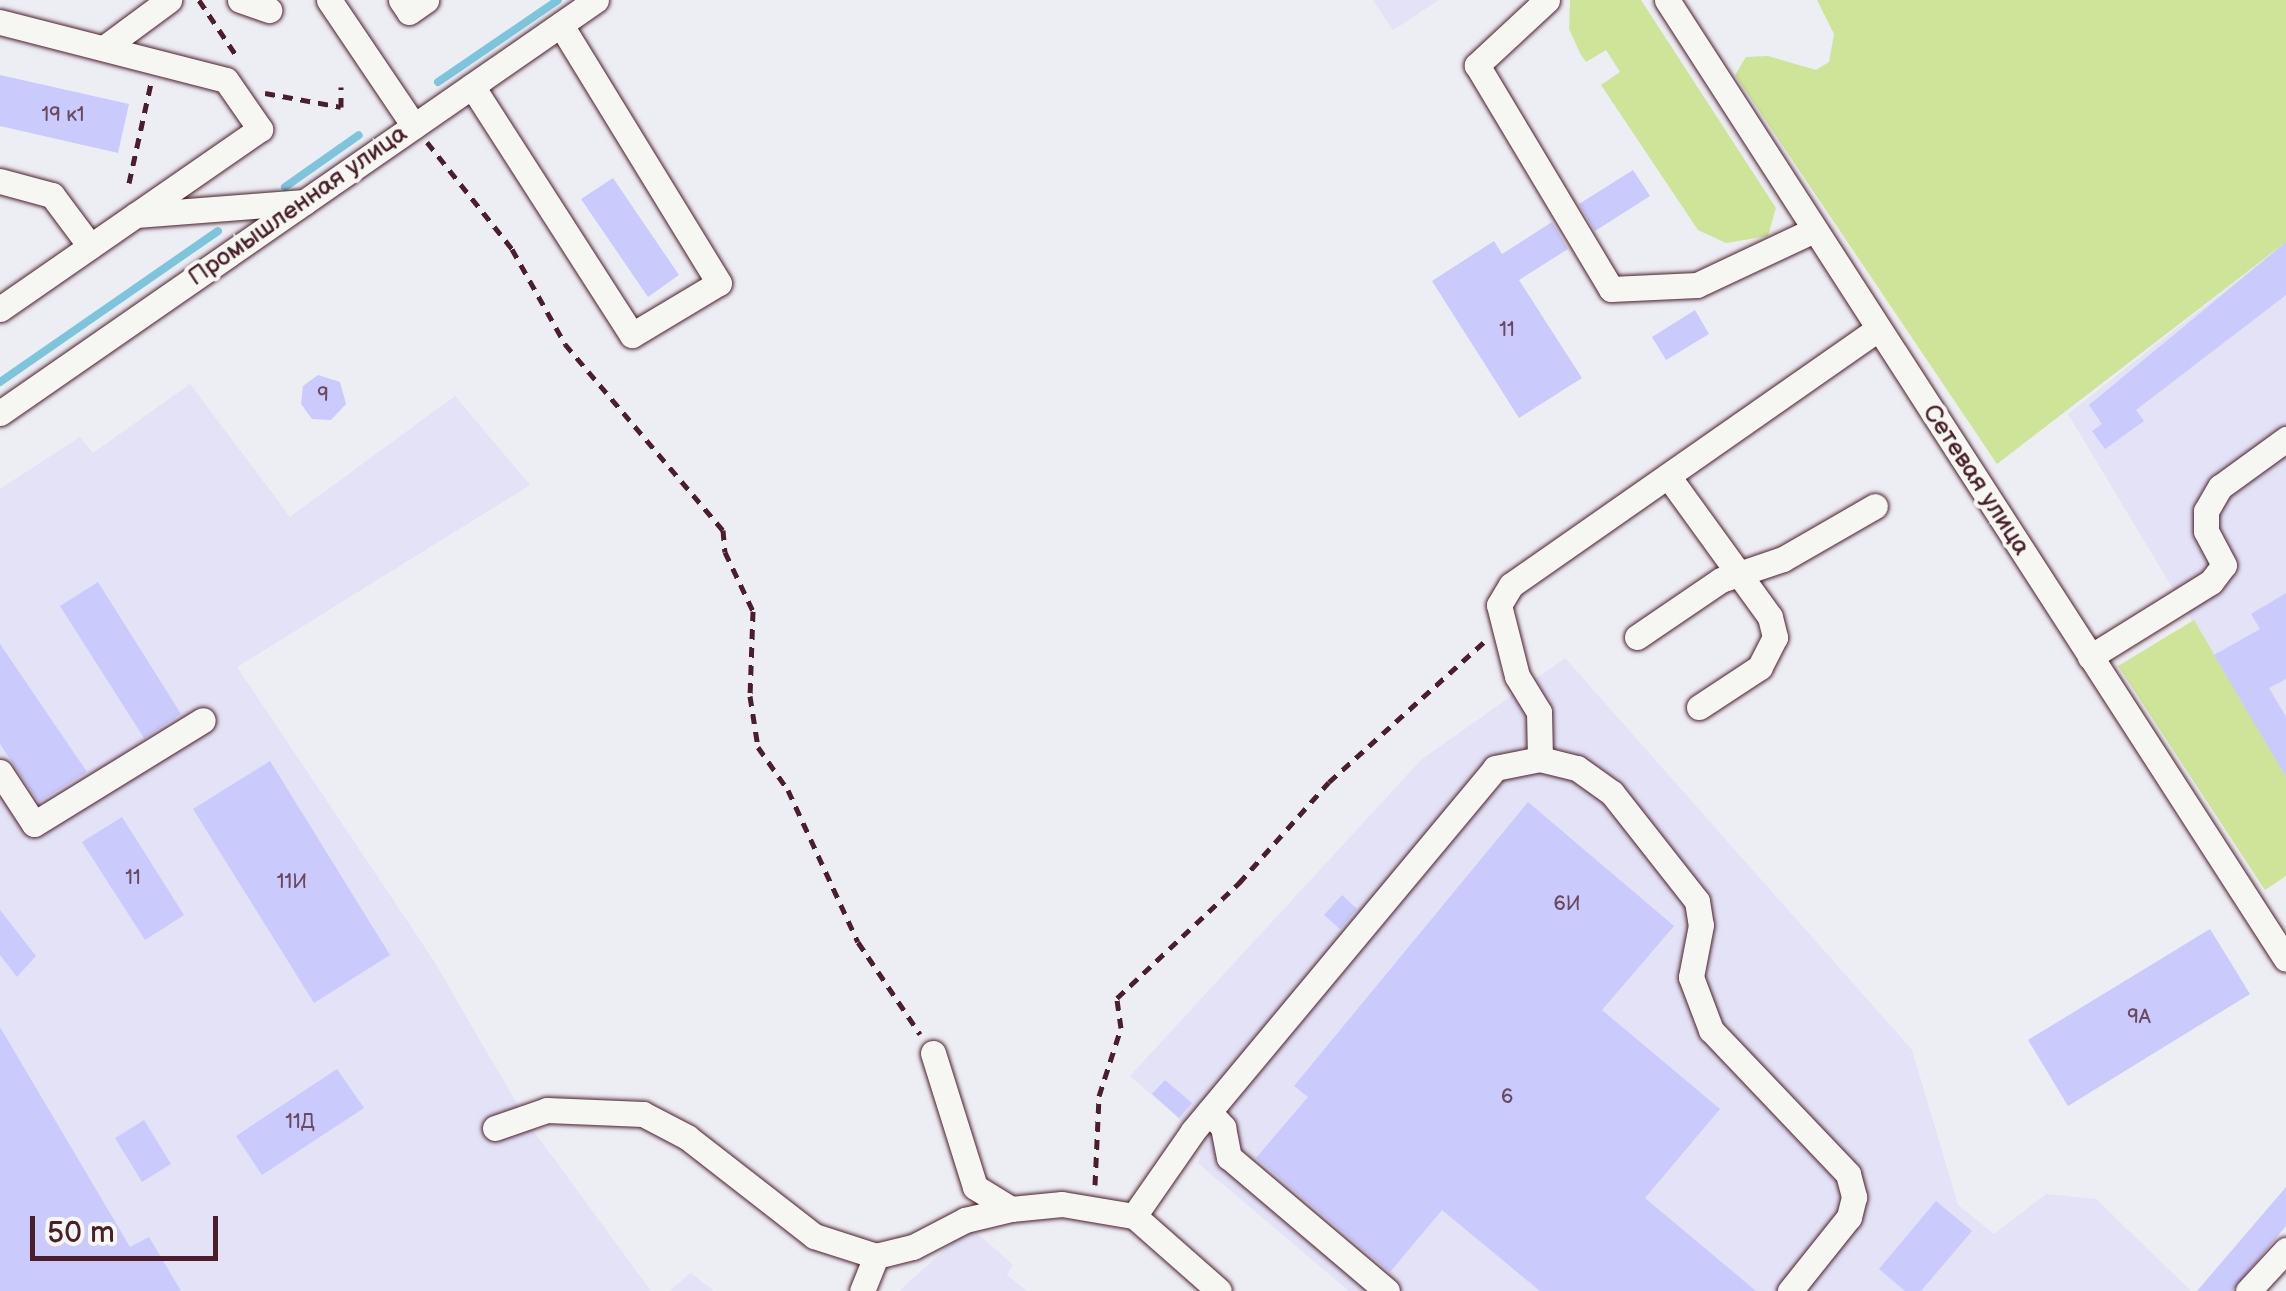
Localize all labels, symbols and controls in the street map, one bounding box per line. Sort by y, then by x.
house number: 19 к1 [41,103,85,127]
street label: Промышленная улица [183,119,413,293]
house number: 11 [1499,318,1515,342]
house number: 9 [317,383,329,407]
street label: Сетевая улица [1916,399,2036,561]
house number: 11 [125,866,141,890]
house number: 11И [277,870,307,894]
house number: 6И [1553,892,1581,916]
house number: 9А [2127,1005,2151,1029]
house number: 6 [1501,1085,1513,1109]
house number: 11Д [285,1110,315,1134]
scale bar [35,1196,222,1258]
text: 50 m [47,1215,115,1251]

